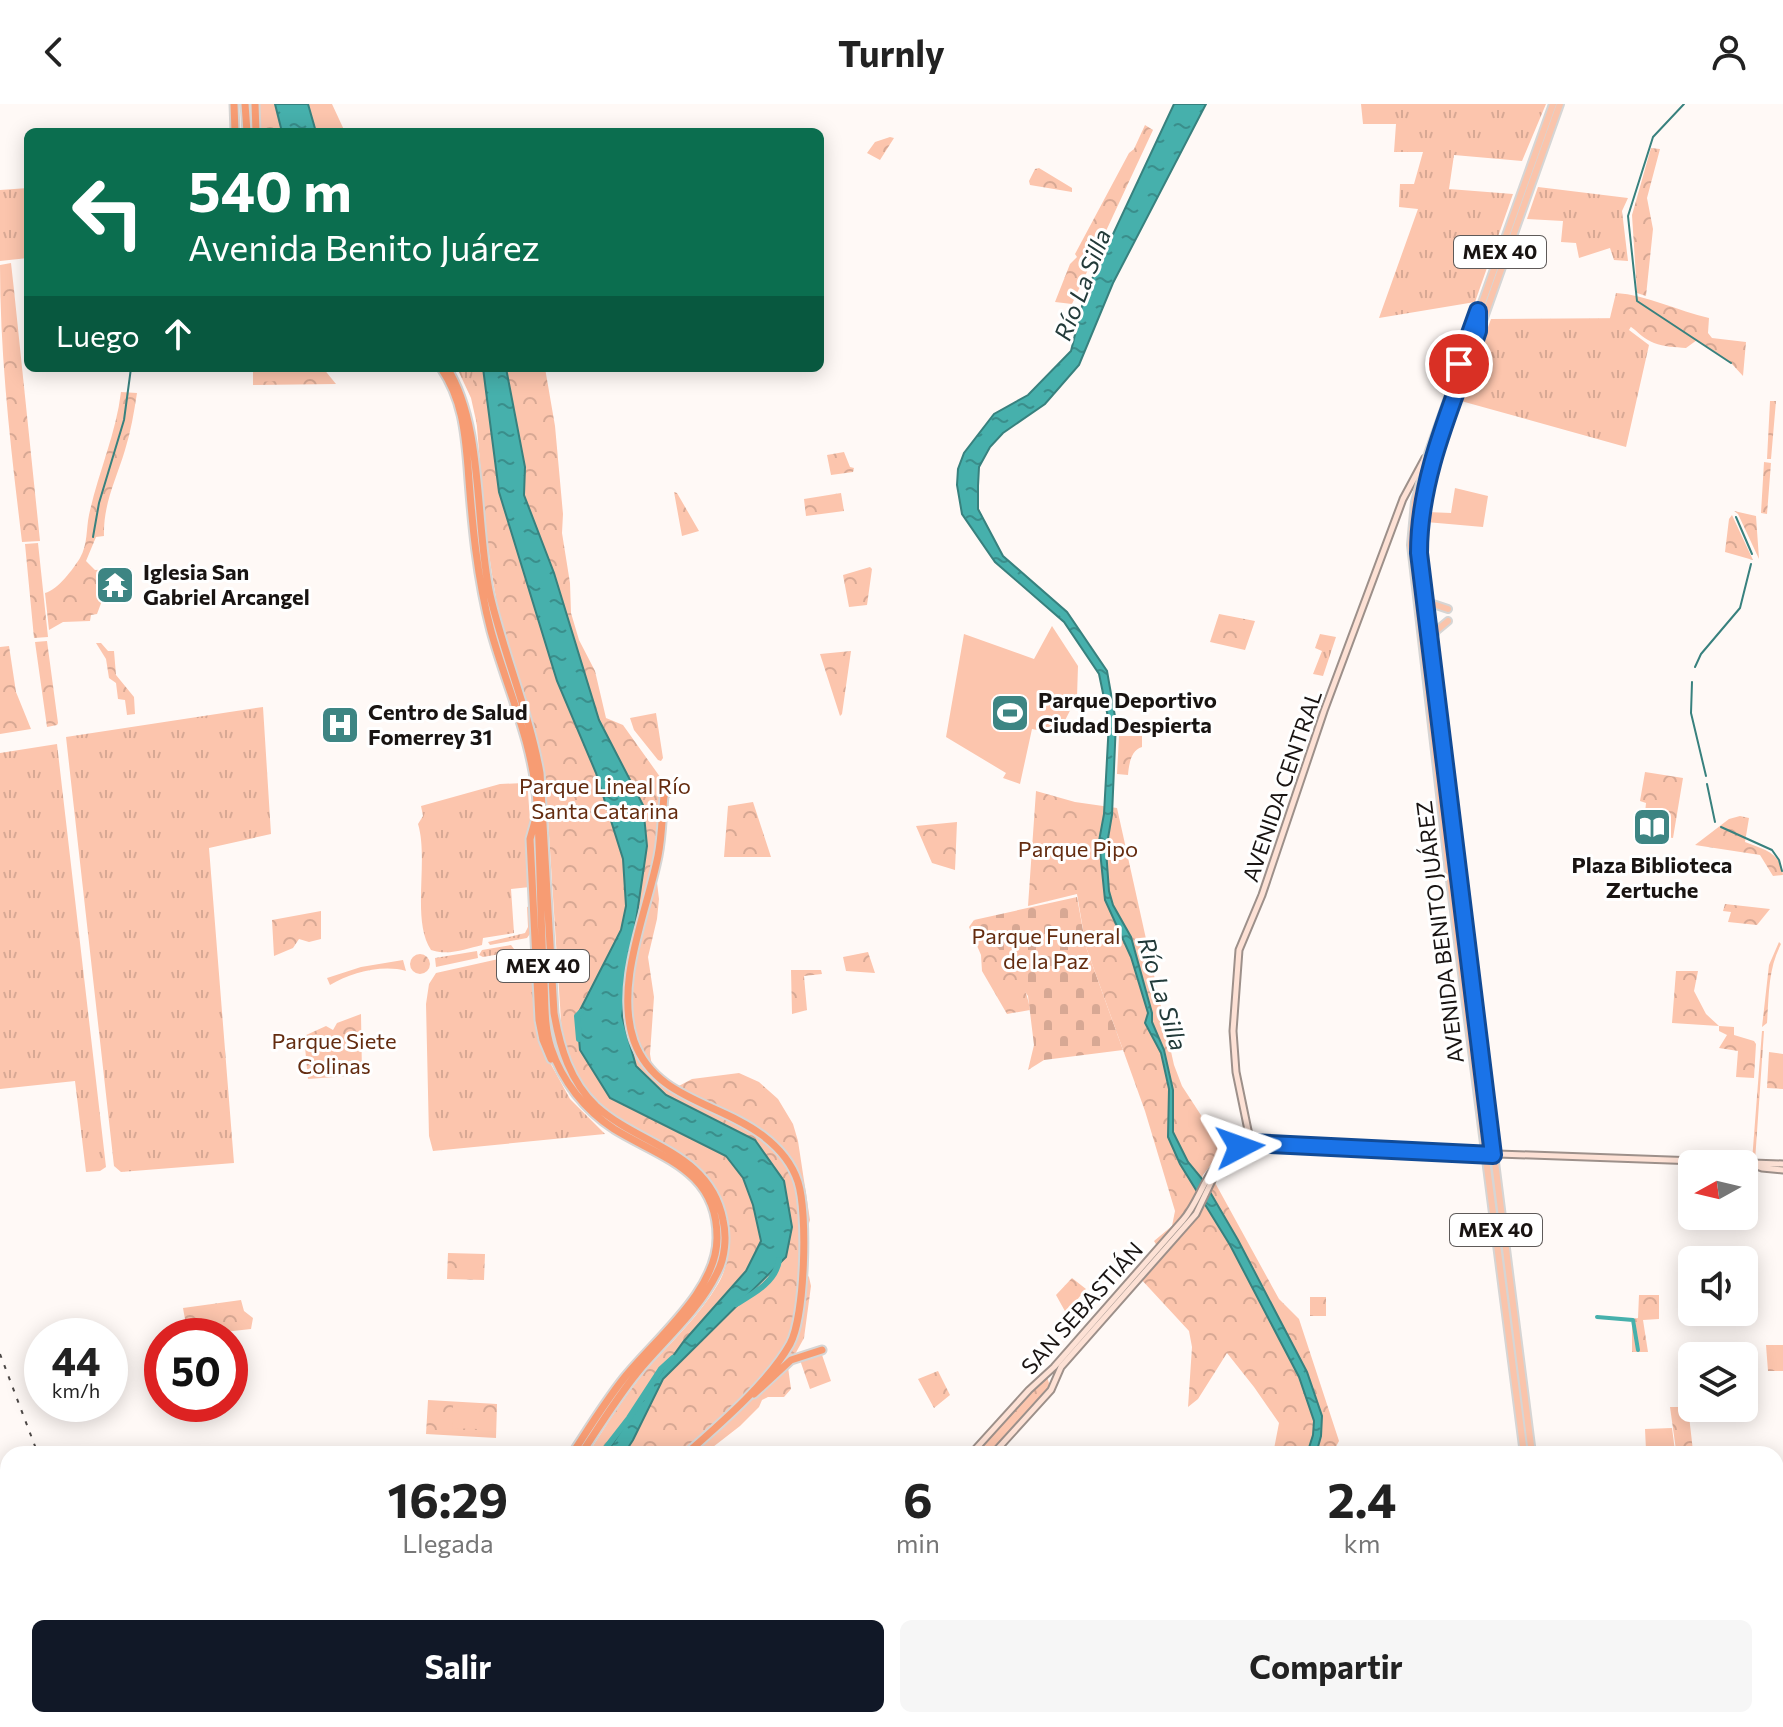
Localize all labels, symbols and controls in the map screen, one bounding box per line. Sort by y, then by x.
icon: back [32,30,76,74]
text: Turnly [838,30,945,74]
icon: person [1707,30,1751,74]
text: 540 m [188,155,352,224]
icon: left [56,160,160,264]
text: Avenida Benito Juárez [188,224,540,268]
water label: Río La Silla [1047,225,1116,344]
road number: MEX 40 [1454,236,1546,268]
icon: ahead [156,312,200,356]
text: Luego [56,316,140,353]
pin [1425,330,1493,398]
icon: arrive [1437,342,1481,386]
place label: Iglesia San Gabriel Arcangel [143,558,310,610]
temple icon: Iglesia San Gabriel Arcangel [94,564,136,606]
place label: Parque Deportivo Ciudad Despierta [1038,686,1217,738]
street label: AVENIDA CENTRAL [1236,687,1327,885]
sports icon: Parque Deportivo Ciudad Despierta [989,692,1031,734]
place label: Centro de Salud Fomerrey 31 [368,698,528,750]
hospital icon: Centro de Salud Fomerrey 31 [319,704,361,746]
park label: Parque Lineal Río Santa Catarina [519,772,691,824]
street label: AVENIDA BENITO JUÁREZ [1410,799,1469,1065]
library icon: Plaza Biblioteca Zertuche [1631,806,1673,848]
park label: Parque Pipo [1018,835,1138,862]
place label: Plaza Biblioteca Zertuche [1572,851,1732,903]
park label: Parque Funeral de la Paz [971,922,1121,974]
water label: Río La Silla [1132,933,1194,1054]
road number: MEX 40 [497,950,589,982]
park label: Parque Siete Colinas [271,1027,397,1079]
position arrow [1198,1105,1282,1189]
north arrow [1678,1150,1758,1230]
map controls [1678,1150,1758,1422]
road number: MEX 40 [1450,1214,1542,1246]
street label: SAN SEBASTIÁN [1015,1236,1148,1379]
button: sound [1678,1246,1758,1326]
speed limit sign: 50 [144,1318,248,1422]
text: 44 [51,1335,101,1384]
button: layers [1678,1342,1758,1422]
text: km/h [52,1378,100,1402]
text: 16:29 [387,1469,508,1528]
text: 6 [903,1469,933,1528]
text: 2.4 [1327,1469,1396,1528]
text: Llegada [402,1527,493,1558]
text: min [896,1527,940,1558]
text: km [1344,1527,1380,1558]
button: Salir [32,1620,884,1712]
button: Compartir [900,1620,1752,1712]

